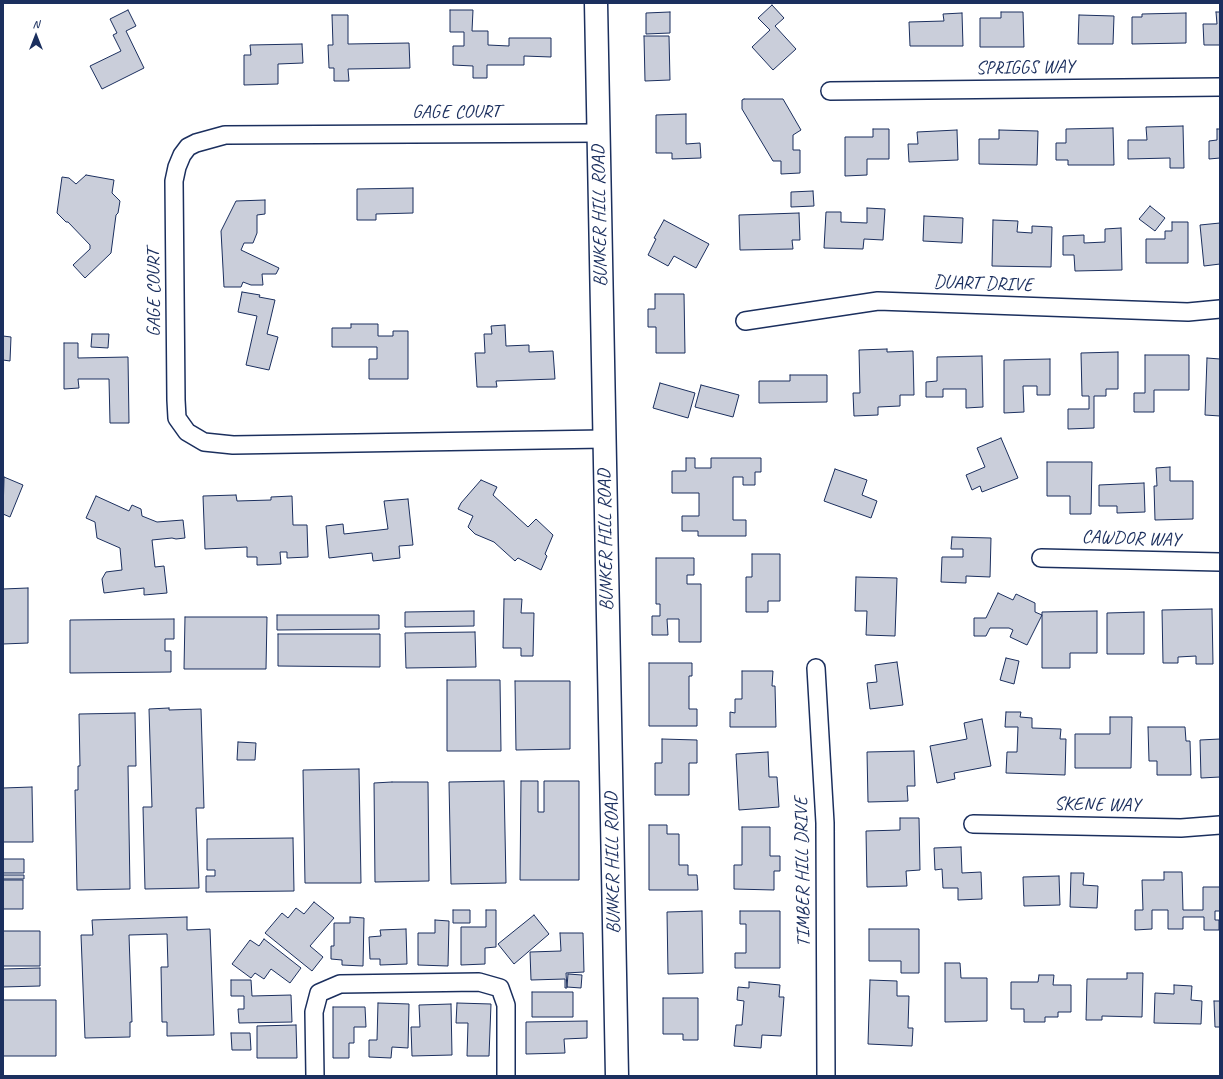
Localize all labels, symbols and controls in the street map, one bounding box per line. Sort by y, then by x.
north arrow [16,16,56,56]
text: N [33,17,39,31]
street label: SPRIGGS WAY [976,56,1074,80]
street label: GAGE COURT [412,101,500,123]
street label: BUNKER HILL ROAD [587,145,613,287]
street label: GAGE COURT [143,249,165,337]
street label: DUART DRIVE [933,271,1033,297]
street label: BUNKER HILL ROAD [593,469,619,611]
street label: CAWDOR WAY [1081,526,1181,552]
street label: BUNKER HILL ROAD [600,792,626,934]
street label: SKENE WAY [1054,793,1140,817]
street label: TIMBER HILL DRIVE [790,797,816,947]

